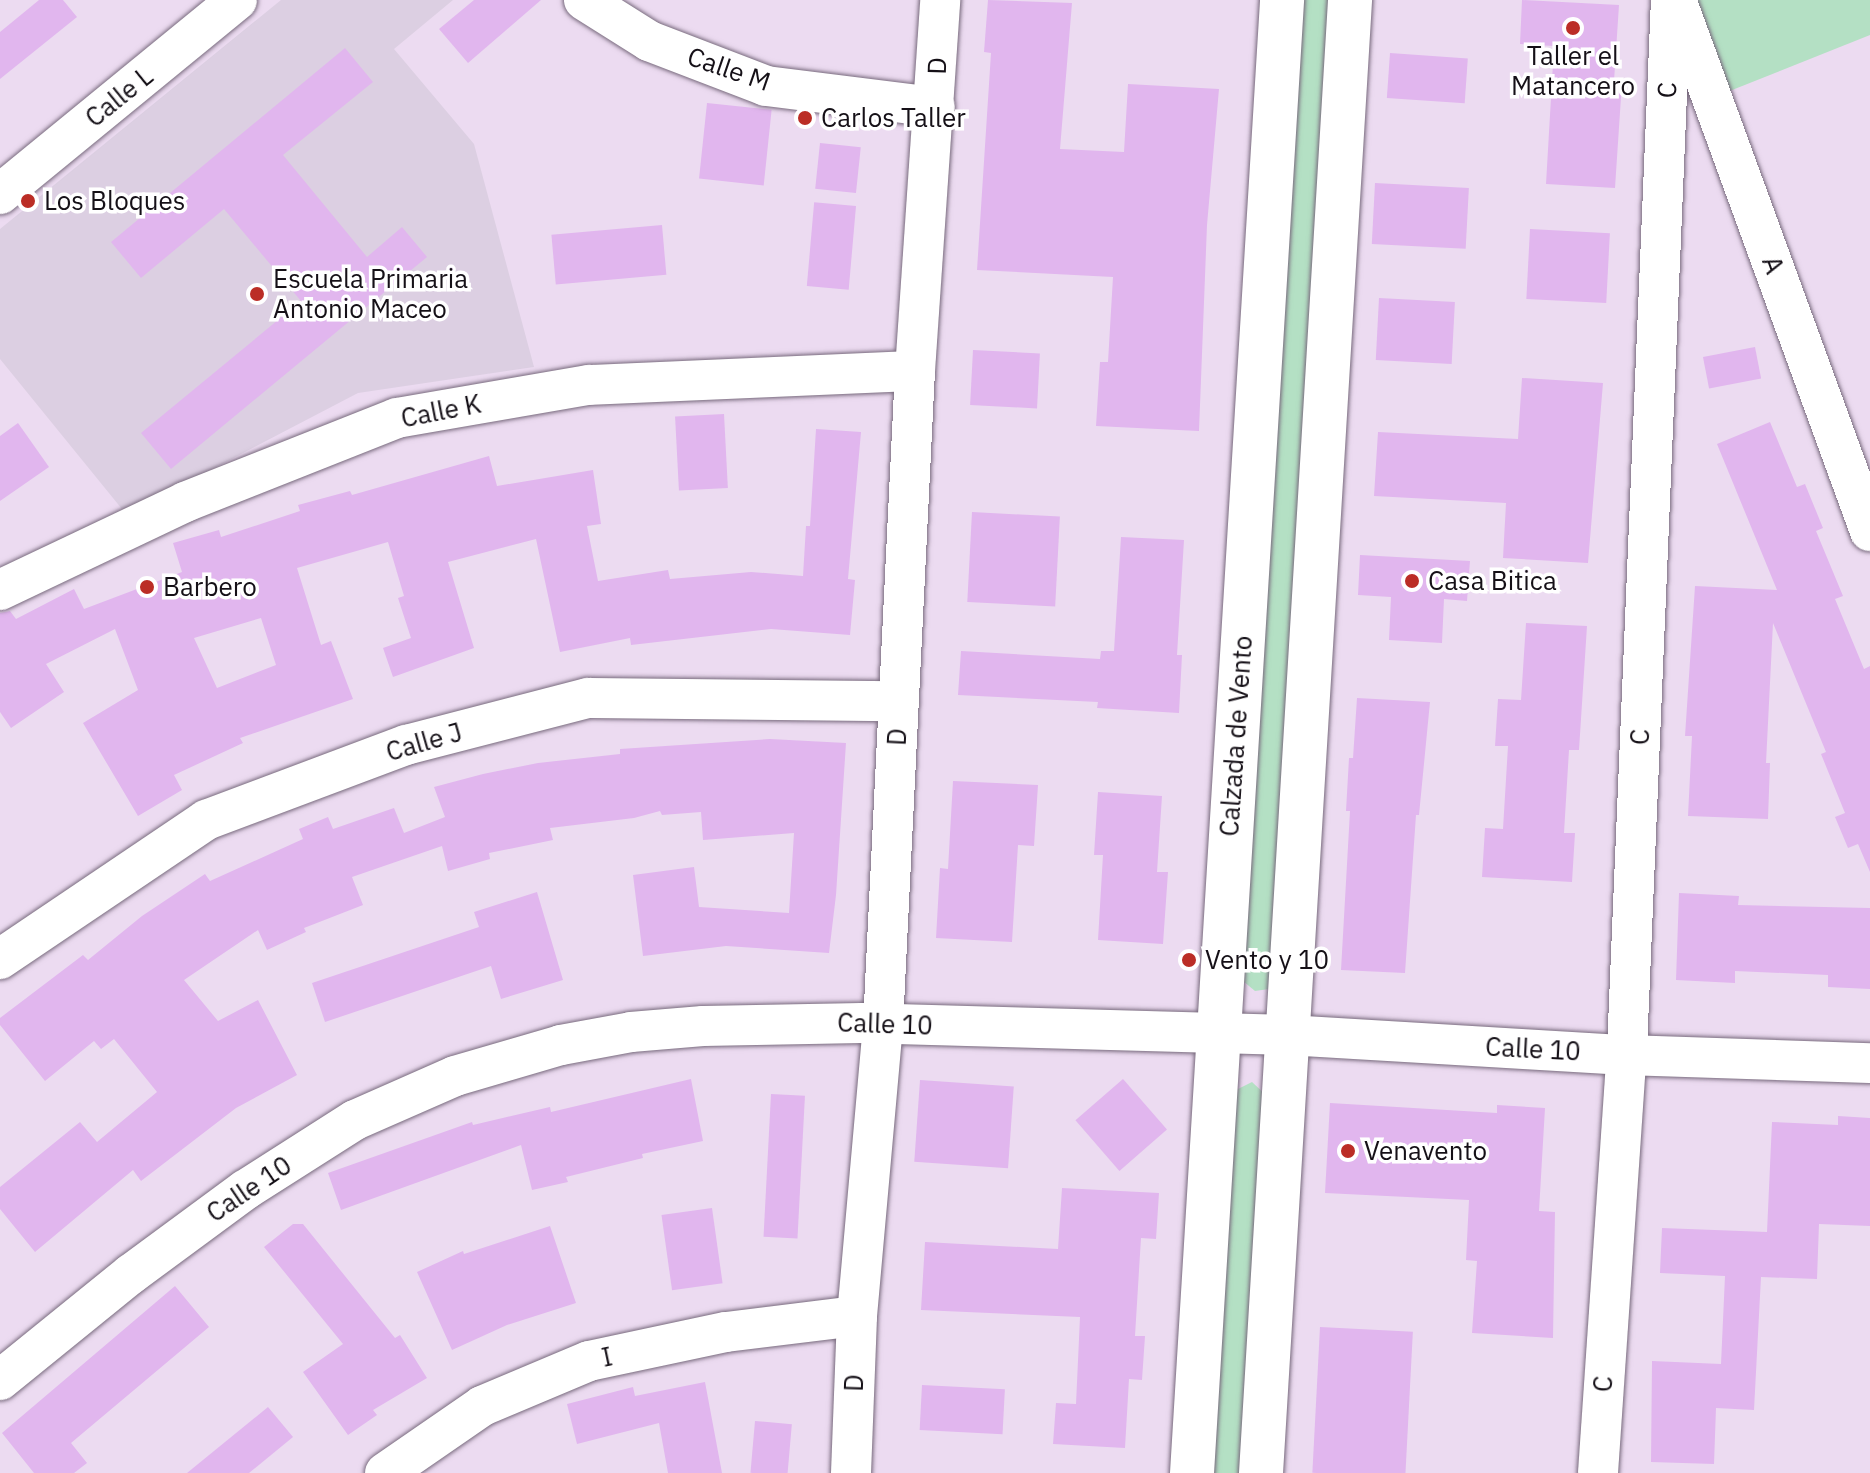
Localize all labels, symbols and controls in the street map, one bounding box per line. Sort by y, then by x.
marker: Taller el Matancero [1564,19,1582,37]
street label: Calle M [683,40,775,98]
place label: Taller el Matancero [1511,40,1635,102]
street label: D [921,57,953,75]
street label: Calle L [79,60,159,134]
street label: C [1651,81,1683,99]
place label: Carlos Taller [821,102,966,134]
marker: Carlos Taller [796,109,814,127]
place label: Los Bloques [44,185,186,217]
marker: Los Bloques [19,192,37,210]
street label: A [1755,252,1791,278]
place label: Escuela Primaria Antonio Maceo [273,263,468,324]
marker: Escuela Primaria Antonio Maceo [248,285,266,303]
street label: Calle K [398,388,484,434]
place label: Casa Bitica [1428,565,1557,597]
place label: Barbero [163,571,257,603]
marker: Casa Bitica [1403,572,1421,590]
marker: Barbero [138,578,156,596]
street label: Calzada de Vento [1213,634,1259,838]
street label: Calle J [382,716,466,768]
street label: D [881,727,913,747]
street label: C [1624,728,1656,746]
place label: Vento y 10 [1205,944,1329,976]
marker: Vento y 10 [1180,951,1198,969]
street label: Calle 10 [837,1007,933,1041]
street label: Calle 10 [1484,1031,1582,1067]
place label: Venavento [1364,1135,1487,1167]
marker: Venavento [1339,1142,1357,1160]
street label: Calle 10 [201,1149,297,1229]
street label: I [599,1341,615,1373]
street label: D [838,1374,870,1392]
street label: C [1587,1375,1619,1393]

